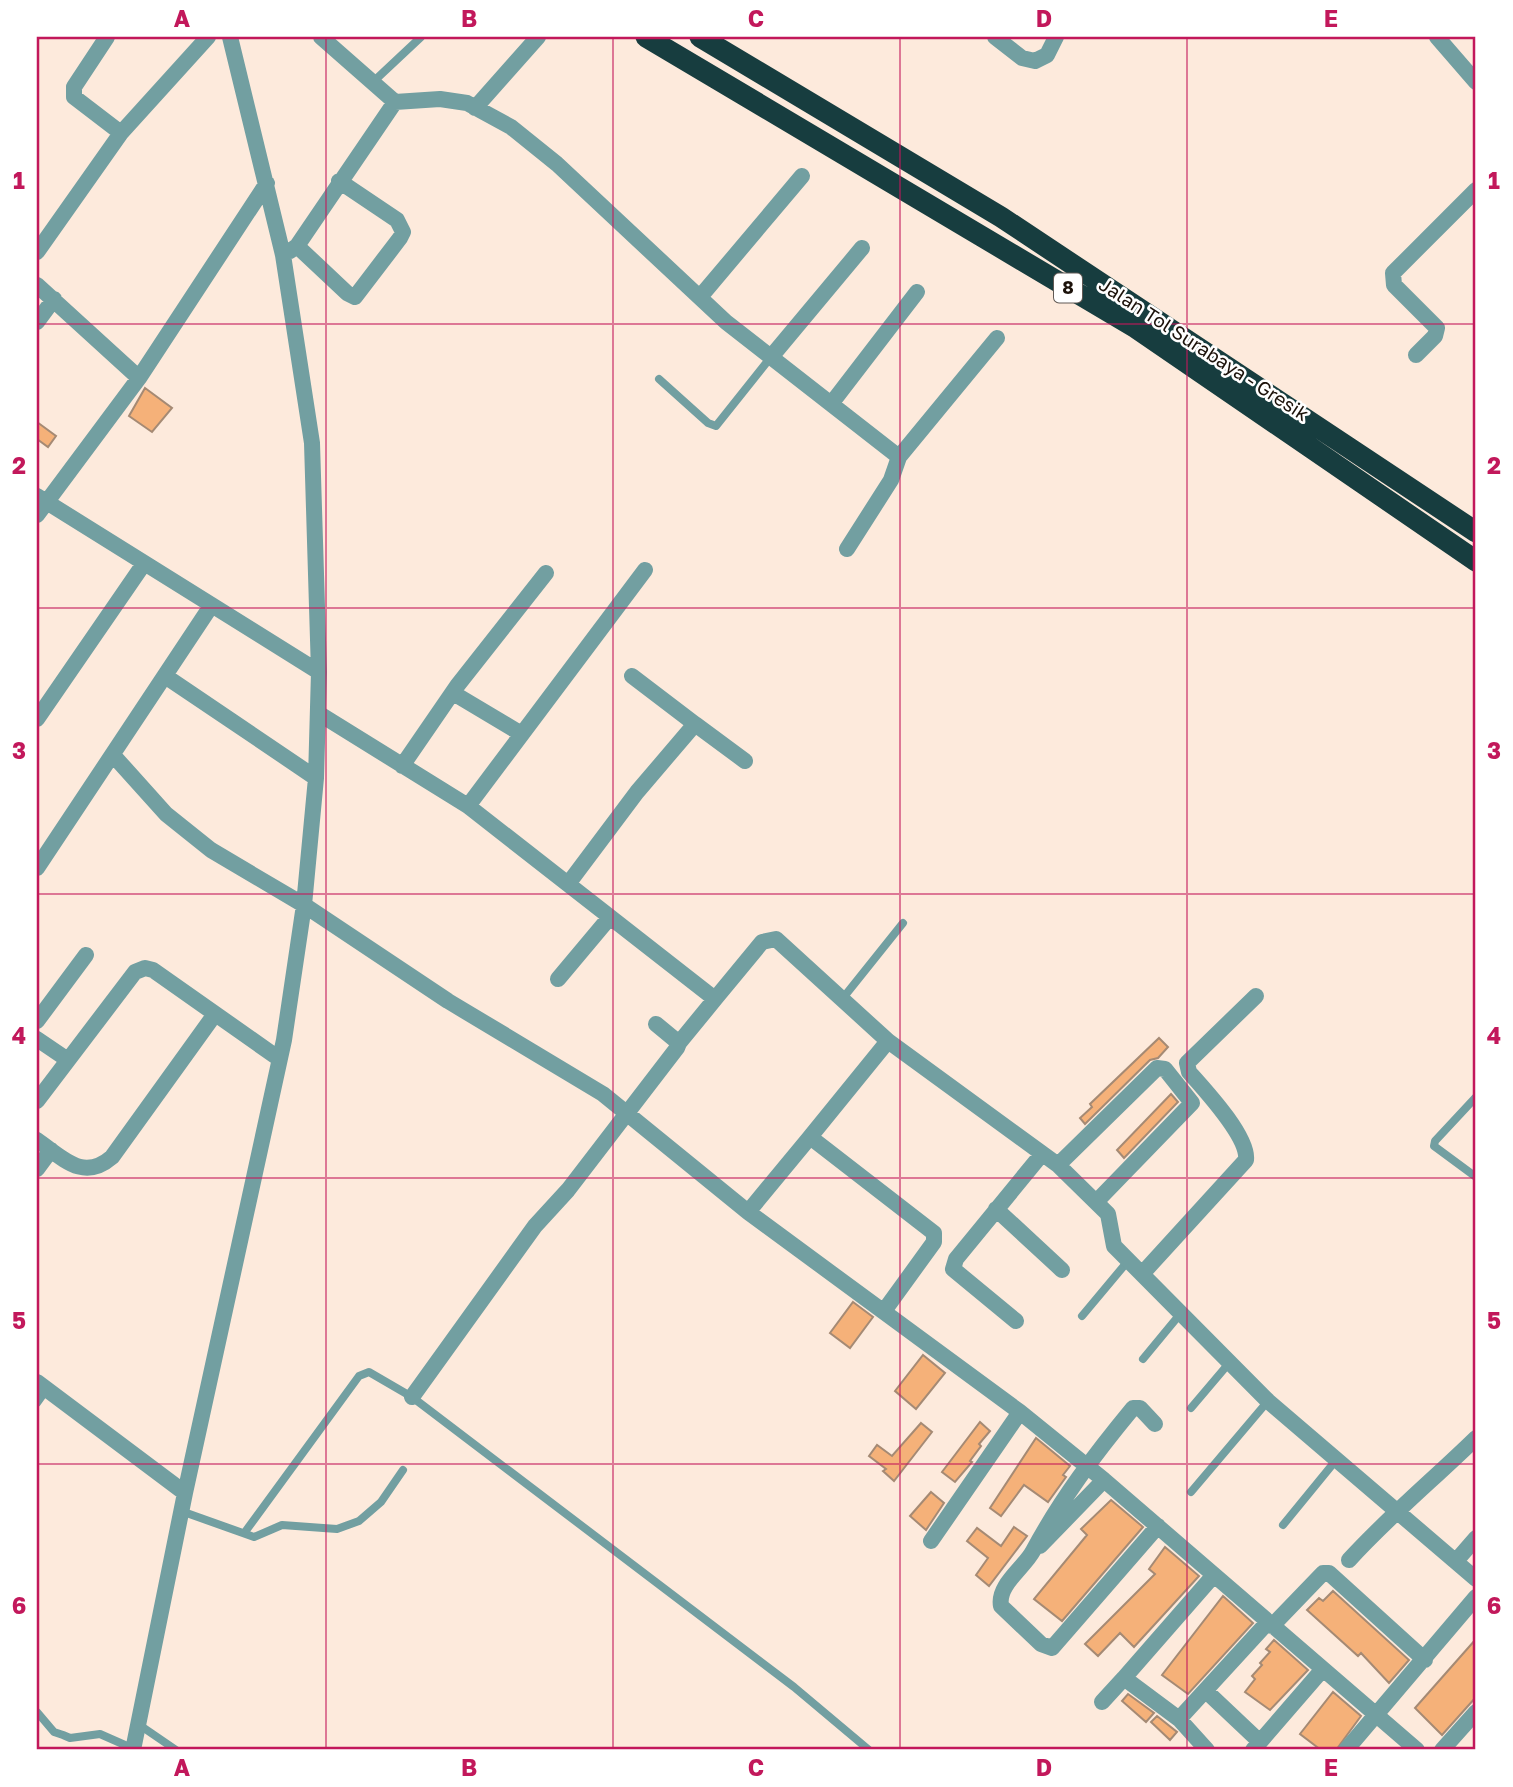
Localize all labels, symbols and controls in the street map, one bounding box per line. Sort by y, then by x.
text: A [174,4,191,32]
text: B [461,4,477,32]
text: C [748,4,764,32]
text: D [1036,4,1052,32]
text: E [1324,4,1338,32]
text: 1 [13,166,25,194]
text: 1 [1488,166,1500,194]
street label: Jalan Tol Surabaya - Gresik [1095,272,1314,425]
road number: 8 [1054,274,1082,302]
text: 2 [12,451,26,479]
text: 2 [1487,451,1501,479]
text: 3 [12,736,26,764]
text: 3 [1487,736,1501,764]
text: 4 [12,1021,26,1049]
text: 4 [1487,1021,1501,1049]
text: 5 [12,1306,26,1334]
text: 5 [1487,1306,1501,1334]
text: 6 [12,1591,26,1619]
text: 6 [1487,1591,1501,1619]
text: A [174,1753,191,1781]
text: B [461,1753,477,1781]
text: C [748,1753,764,1781]
text: D [1036,1753,1052,1781]
text: E [1324,1753,1338,1781]

